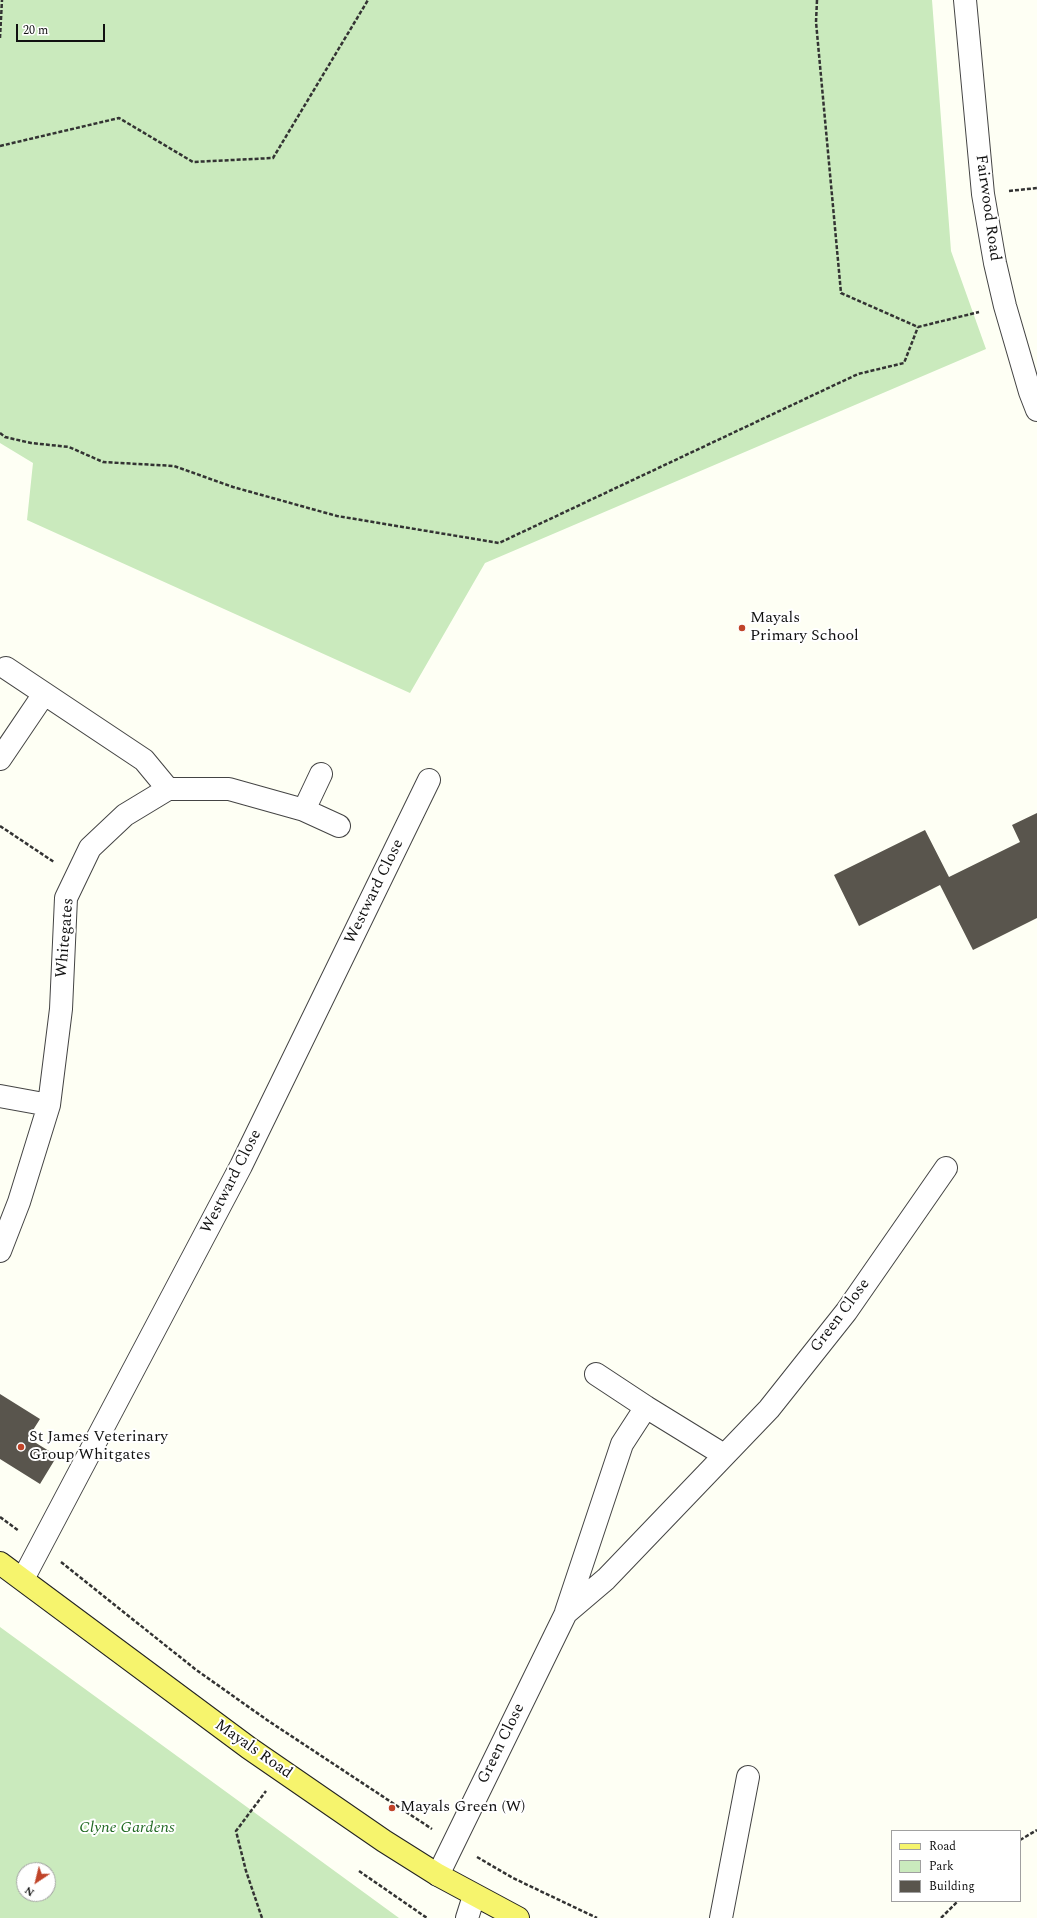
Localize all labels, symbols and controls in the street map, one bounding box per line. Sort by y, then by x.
scale bar [18,16,107,42]
text: 20 m [23,21,48,40]
street label: Fairwood Road [970,154,1004,262]
place label: Mayals Primary School [750,609,859,647]
marker: Mayals Primary School [737,623,747,633]
street label: Westward Close [341,836,409,948]
street label: Whitegates [53,897,79,979]
street label: Westward Close [197,1127,267,1237]
street label: Green Close [807,1275,875,1357]
place label: St James Veterinary Group Whitgates [29,1428,168,1466]
marker: St James Veterinary Group Whitgates [16,1442,26,1452]
street label: Green Close [474,1701,530,1787]
street label: Mayals Road [211,1716,295,1784]
place label: Mayals Green (W) [400,1798,525,1818]
marker: Mayals Green (W) [387,1803,397,1813]
park label: Clyne Gardens [79,1819,175,1839]
legend [891,1830,1021,1902]
text: Road [929,1837,956,1856]
text: Park [929,1857,954,1876]
north arrow [16,1862,56,1902]
text: Building [929,1877,975,1896]
text: N [21,1882,38,1901]

